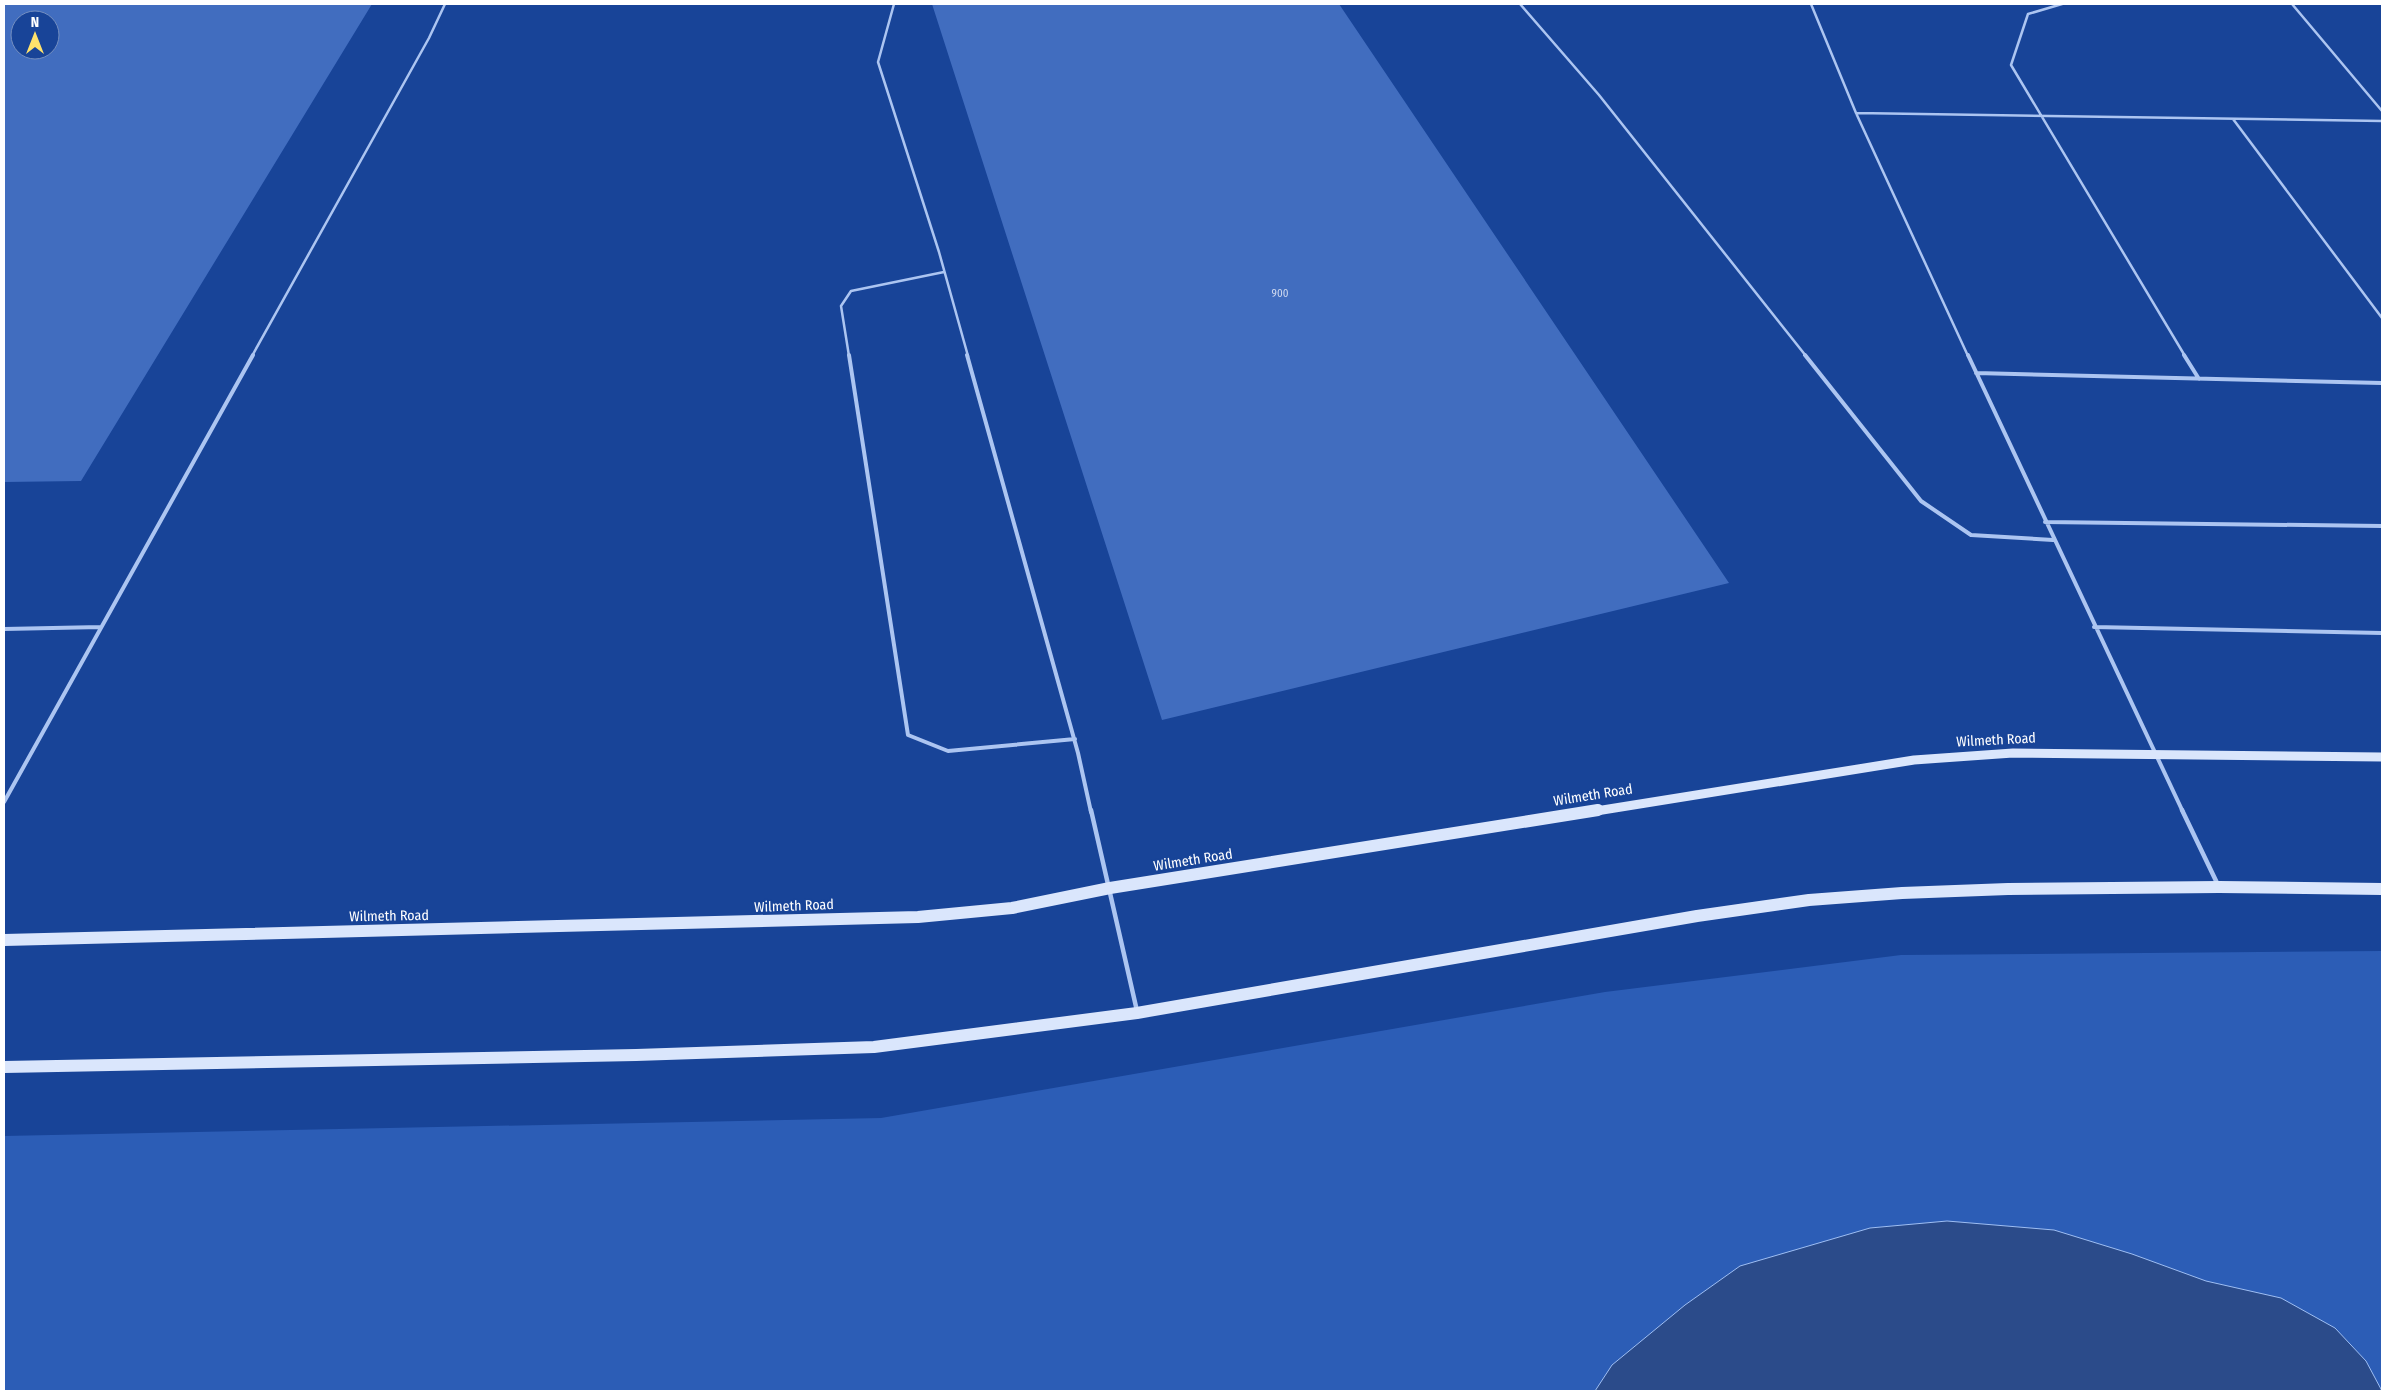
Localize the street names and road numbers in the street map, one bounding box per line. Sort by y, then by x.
street label: Wilmeth Road [1956,729,2036,751]
street label: Wilmeth Road [1552,780,1634,810]
street label: Wilmeth Road [1152,845,1234,875]
street label: Wilmeth Road [754,896,834,916]
street label: Wilmeth Road [349,907,429,925]

